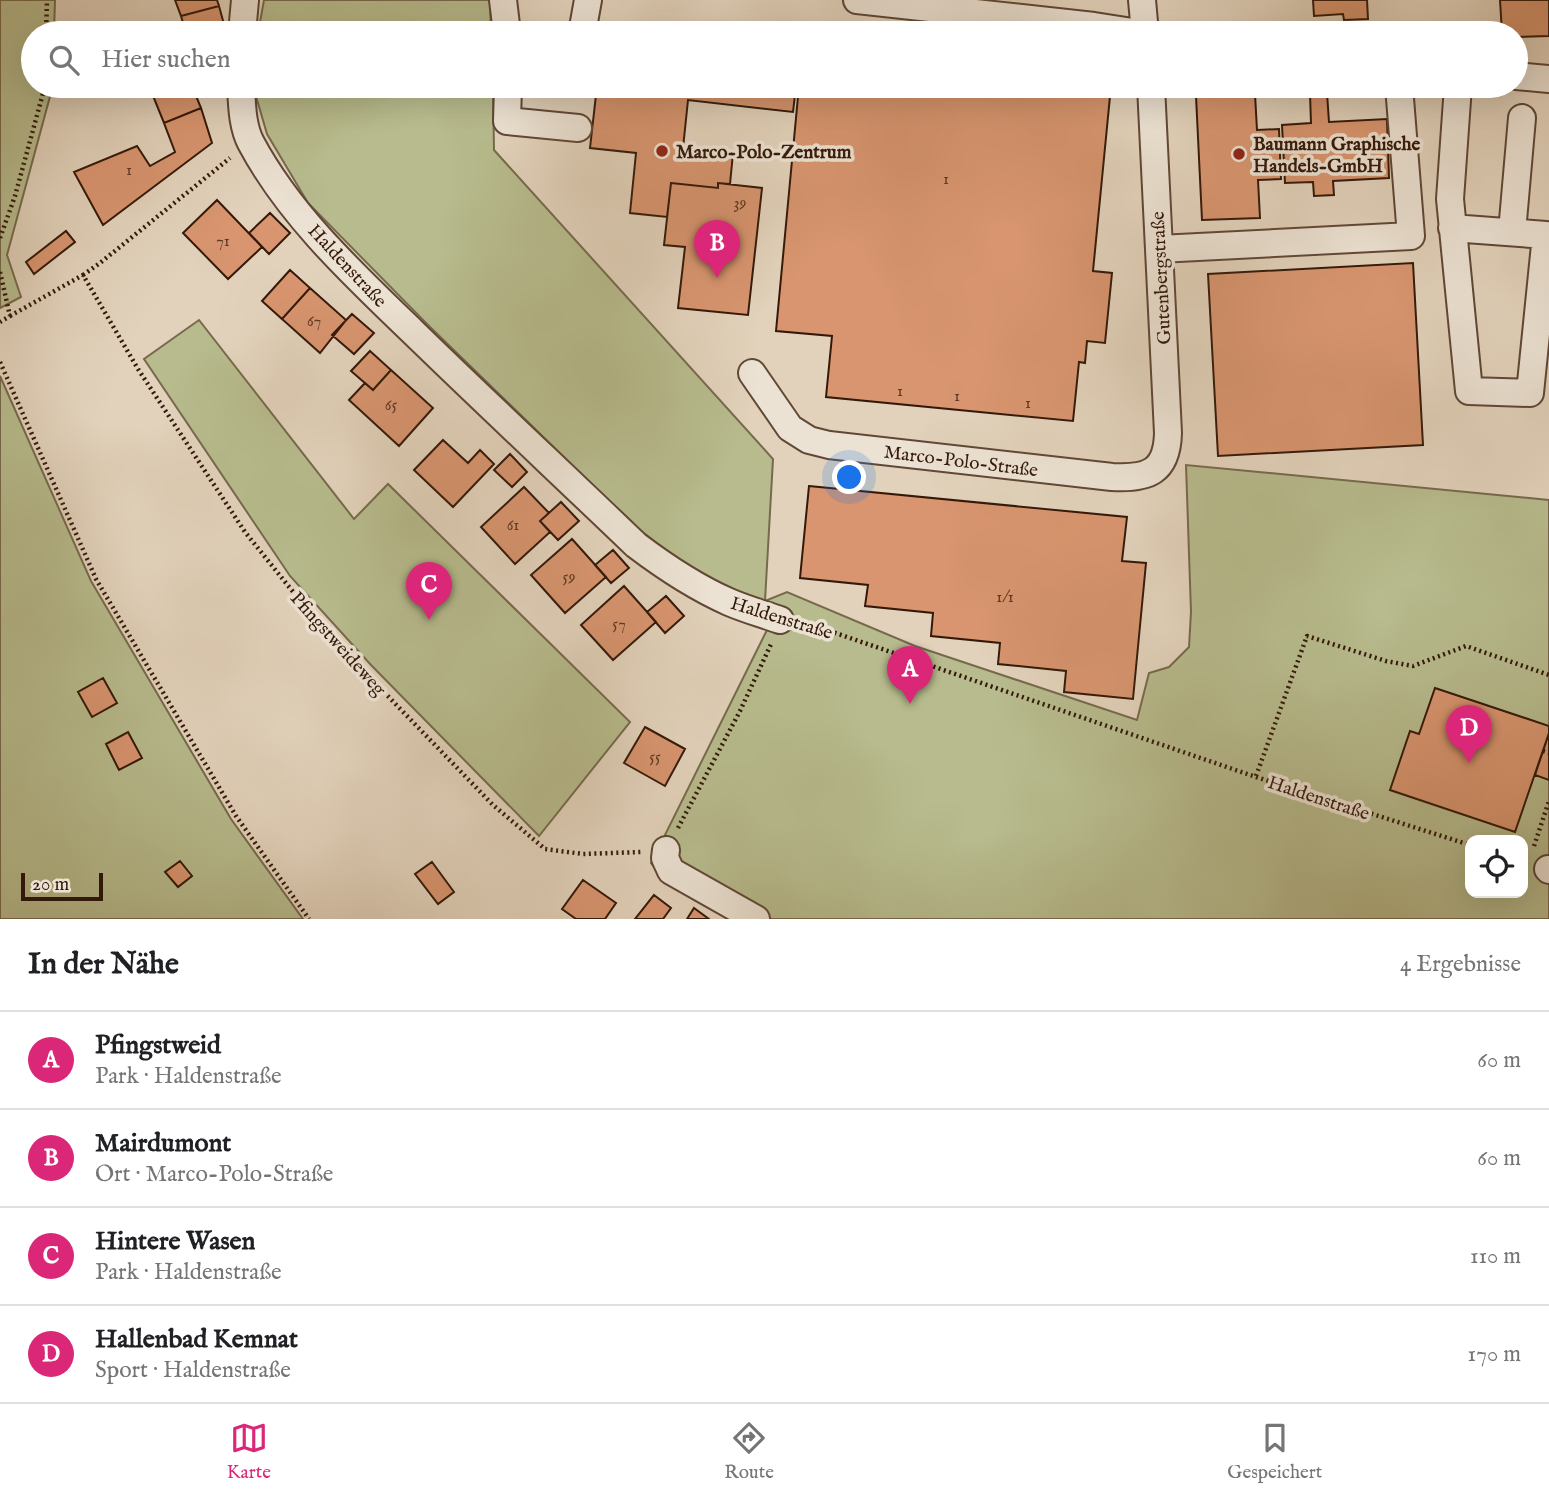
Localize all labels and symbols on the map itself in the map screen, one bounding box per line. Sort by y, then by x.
place label: Baumann Graphische Handels-GmbH [1253,133,1420,179]
place label: Marco-Polo-Zentrum [676,141,852,165]
marker: Marco-Polo-Zentrum [654,143,670,159]
marker: Baumann Graphische Handels-GmbH [1231,146,1247,162]
house number: 1 [126,161,132,181]
house number: 1 [943,170,949,190]
house number: 39 [734,194,746,214]
street label: Gutenbergstraße [1147,210,1177,345]
street label: Haldenstraße [302,220,391,313]
pin: B [694,220,740,278]
house number: 71 [216,232,230,252]
house number: 67 [307,312,321,332]
house number: 1 [897,382,903,402]
house number: 1 [954,387,960,407]
house number: 1 [1025,394,1031,414]
house number: 65 [385,396,397,416]
street label: Marco-Polo-Straße [882,441,1040,483]
your location [832,460,866,494]
house number: 61 [507,516,519,536]
pin: C [406,562,452,620]
house number: 59 [563,568,575,588]
street label: Pfingstweideweg [284,587,391,702]
house number: 1/1 [996,588,1014,608]
street label: Haldenstraße [727,592,836,646]
house number: 57 [612,615,626,635]
pin: A [887,646,933,704]
pin: D [1446,705,1492,763]
house number: 55 [649,748,661,768]
street label: Haldenstraße [1264,771,1373,827]
scale bar [21,870,103,902]

